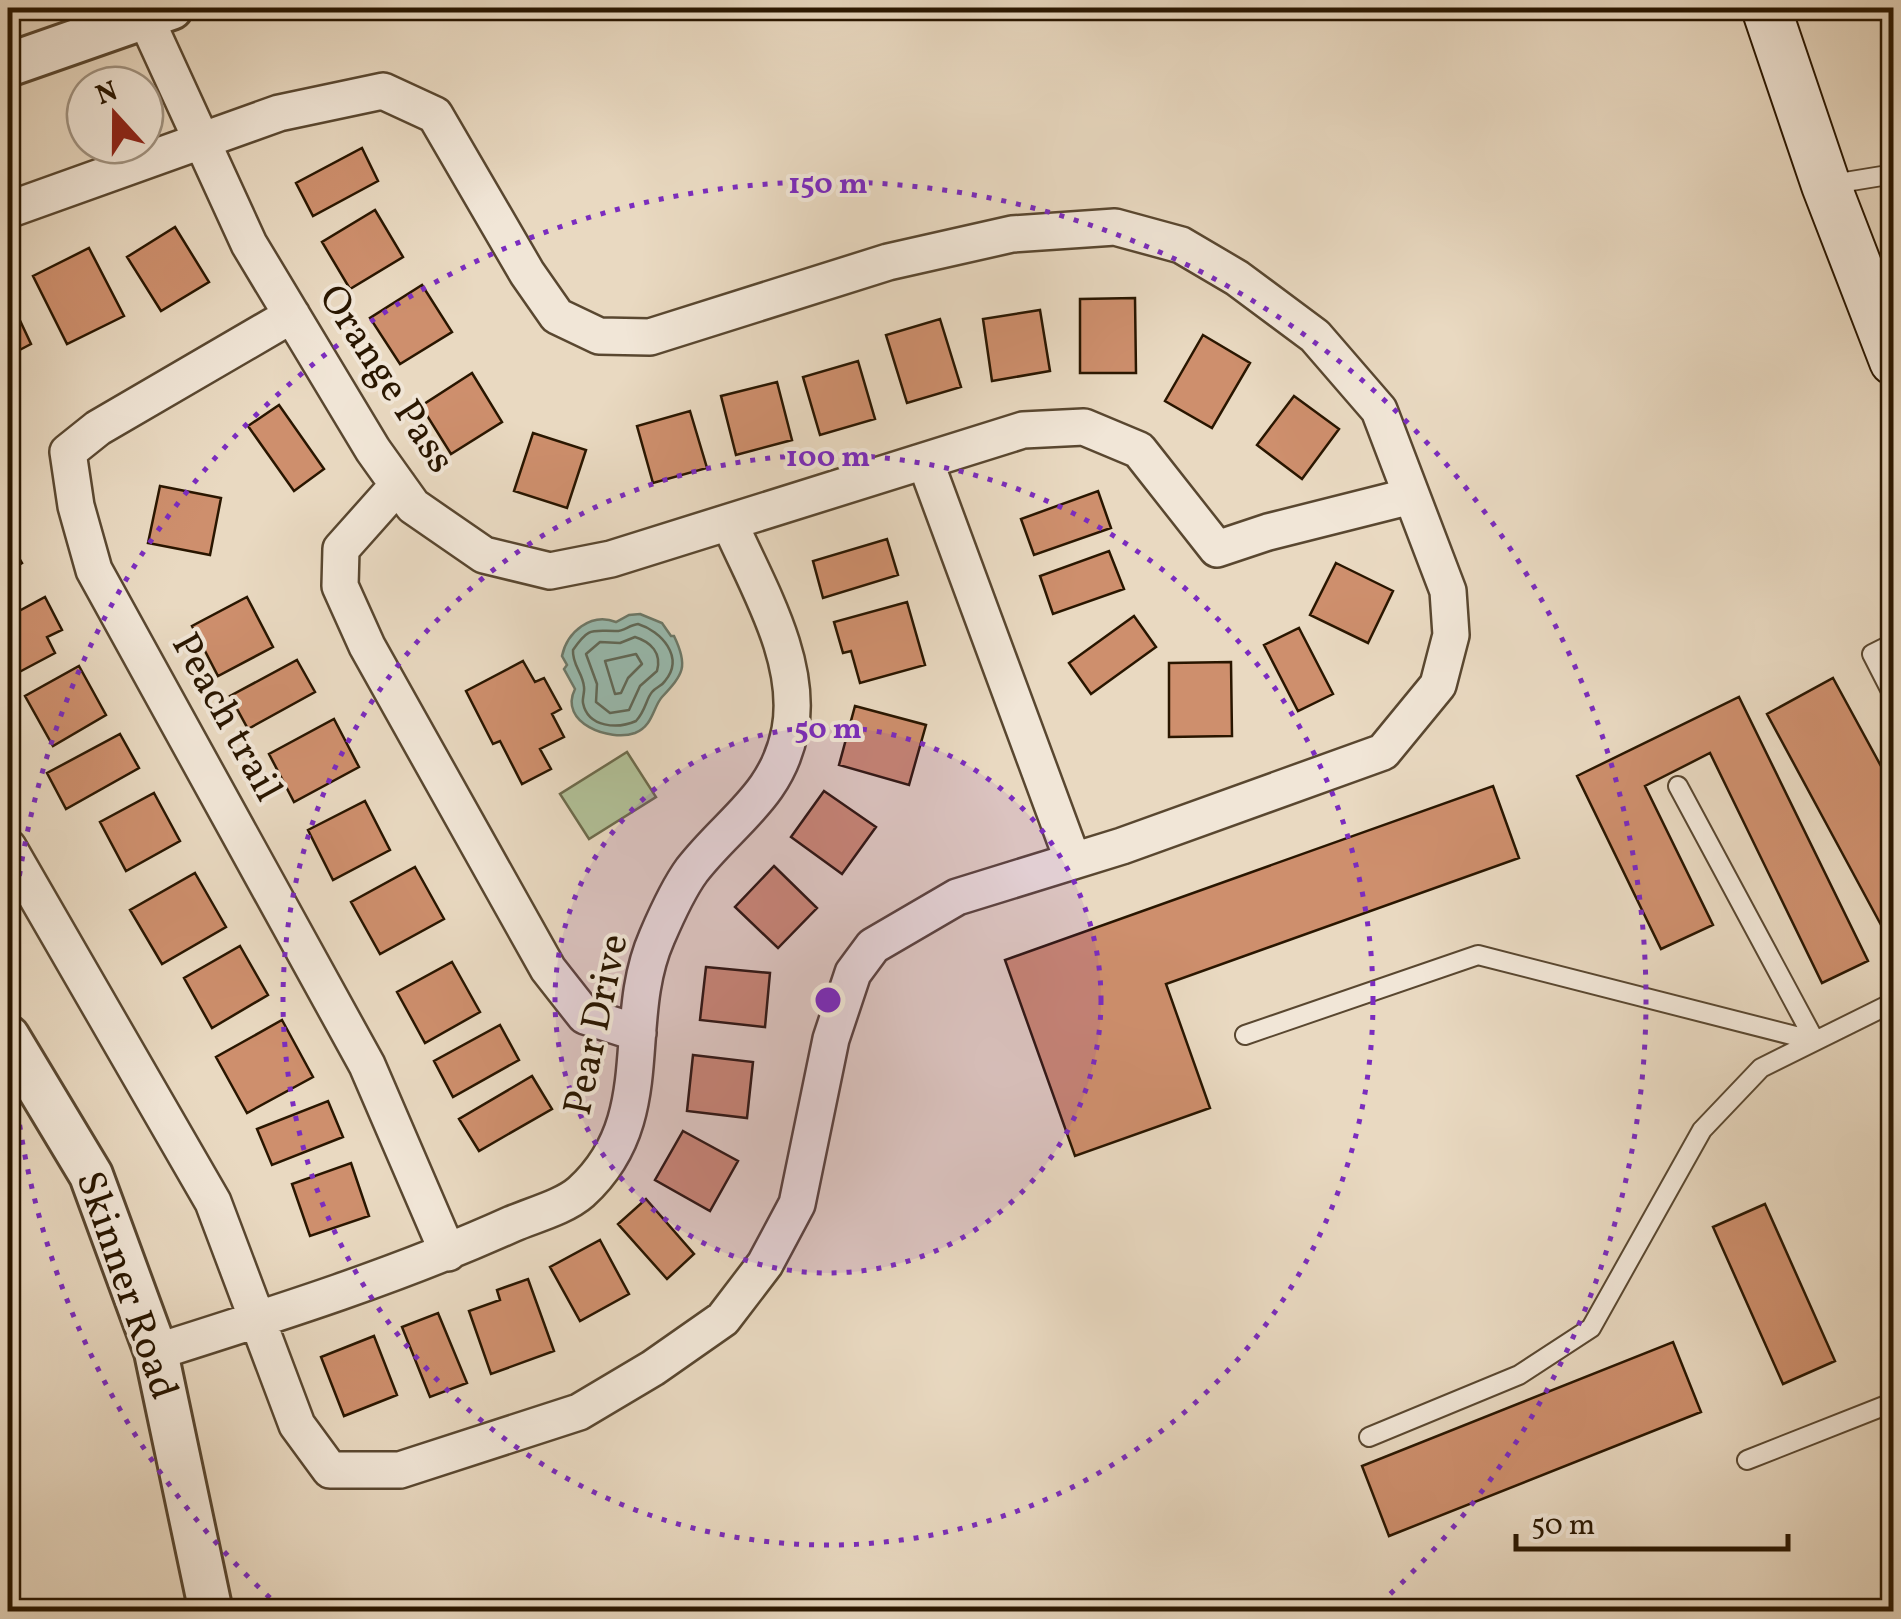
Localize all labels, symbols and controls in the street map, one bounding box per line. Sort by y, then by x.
north arrow [65,65,165,165]
text: N [90,72,123,116]
text: 150 m [788,164,868,206]
street label: Orange Pass [303,275,467,485]
text: 100 m [786,437,870,479]
street label: Peach trail [156,624,294,812]
text: 50 m [794,709,862,751]
street label: Pear Drive [552,929,644,1121]
centre of rings [810,982,846,1018]
street label: Skinner Road [60,1164,190,1408]
scale bar [1516,1489,1788,1551]
text: 50 m [1531,1505,1595,1547]

